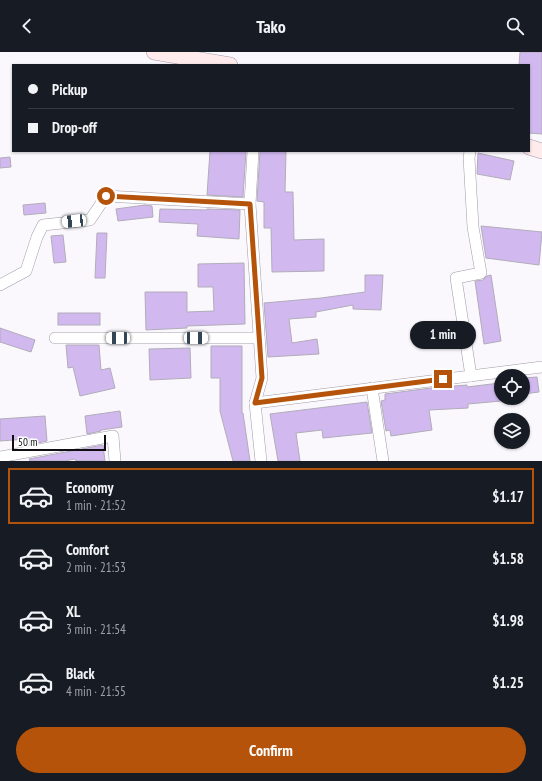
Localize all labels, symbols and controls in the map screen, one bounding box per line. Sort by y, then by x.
icon: back [16,15,38,37]
text: Tako [256,15,286,38]
icon: search [504,15,526,37]
text: Pickup [52,80,87,99]
text: Drop-off [52,118,97,137]
route start [97,187,115,205]
car [61,214,87,228]
callout: 1 min [410,321,476,349]
text: 1 min [430,326,456,343]
car [106,332,130,344]
car [184,332,208,344]
map controls [494,369,530,449]
button: locate [494,369,530,405]
route end [434,370,452,388]
button: layers [494,413,530,449]
scale bar [12,433,106,452]
text: 50 m [18,435,37,449]
icon: car [18,478,54,514]
text: Economy [66,478,114,497]
text: $1.17 [492,487,524,506]
text: 1 min · 21:52 [66,497,126,514]
icon: car [18,540,54,576]
text: Comfort [66,540,109,559]
text: $1.58 [492,549,524,568]
text: 2 min · 21:53 [66,559,126,576]
icon: car [18,602,54,638]
text: XL [66,602,80,621]
text: $1.98 [492,611,524,630]
text: 3 min · 21:54 [66,621,126,638]
icon: car [18,664,54,700]
text: Black [66,664,95,683]
text: $1.25 [492,673,524,692]
text: 4 min · 21:55 [66,683,126,700]
button: Confirm [16,727,526,773]

